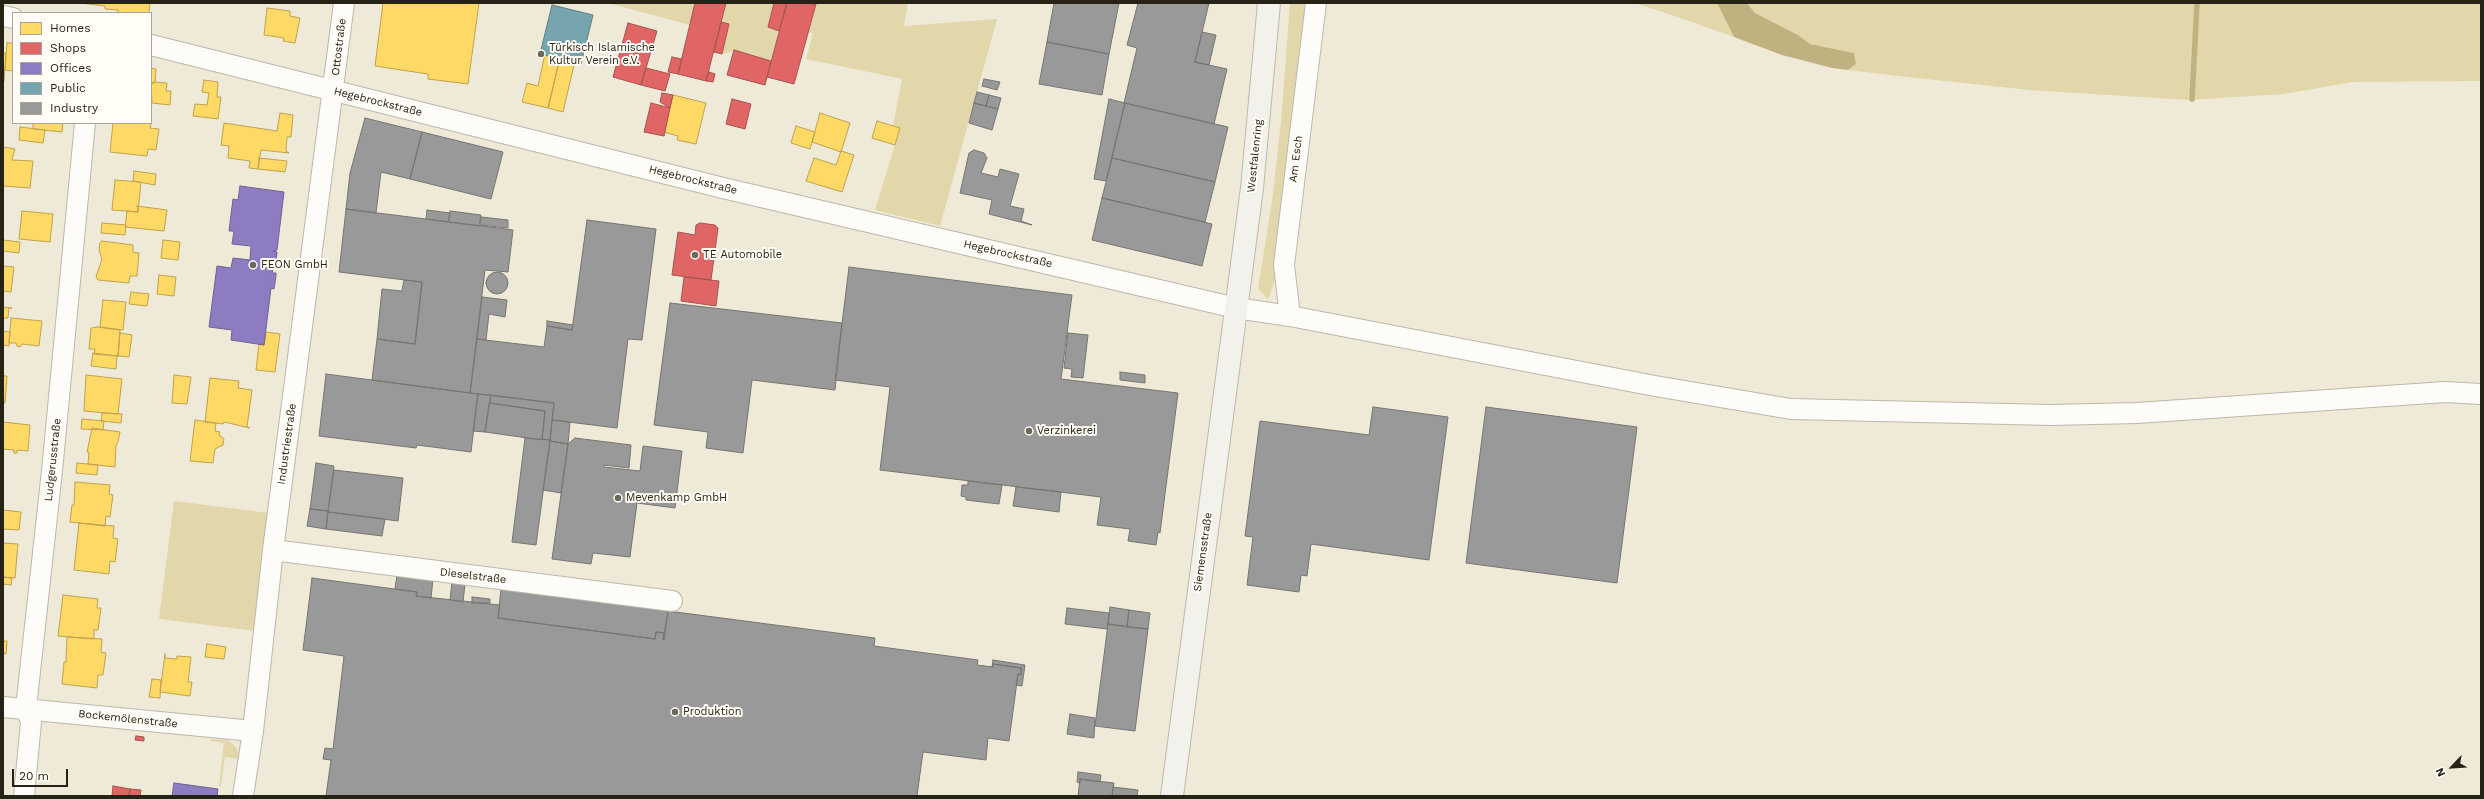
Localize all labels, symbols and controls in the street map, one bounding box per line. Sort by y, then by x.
legend [12,12,152,124]
street label: Ottostraße [329,18,349,76]
text: Homes [50,21,91,35]
text: Shops [50,41,86,55]
place label: Türkisch Islamische Kultur Verein e.V. [549,41,655,67]
marker: Türkisch Islamische Kultur Verein e.V. [536,49,546,59]
text: Offices [50,61,92,75]
text: Public [50,81,86,95]
street label: Hegebrockstraße [332,85,424,119]
text: Industry [50,101,98,115]
street label: Westfalenring [1245,119,1265,193]
street label: Am Esch [1287,135,1305,183]
street label: Hegebrockstraße [647,163,739,197]
street label: Hegebrockstraße [962,237,1054,271]
place label: TE Automobile [703,248,782,262]
marker: TE Automobile [690,250,700,260]
place label: FEON GmbH [261,258,328,272]
marker: FEON GmbH [248,260,258,270]
street label: Industriestraße [275,402,299,486]
street label: Ludgerusstraße [42,418,64,502]
place label: Verzinkerei [1037,424,1096,438]
marker: Verzinkerei [1024,426,1034,436]
place label: Mevenkamp GmbH [626,491,727,505]
marker: Mevenkamp GmbH [613,493,623,503]
street label: Siemensstraße [1191,512,1215,592]
street label: Dieselstraße [439,565,507,587]
place label: Produktion [683,705,741,719]
street label: Bockemölenstraße [78,707,178,731]
marker: Produktion [670,707,680,717]
north arrow [2432,747,2472,787]
scale bar [14,761,70,787]
text: N [2433,766,2448,779]
text: 20 m [19,769,49,783]

